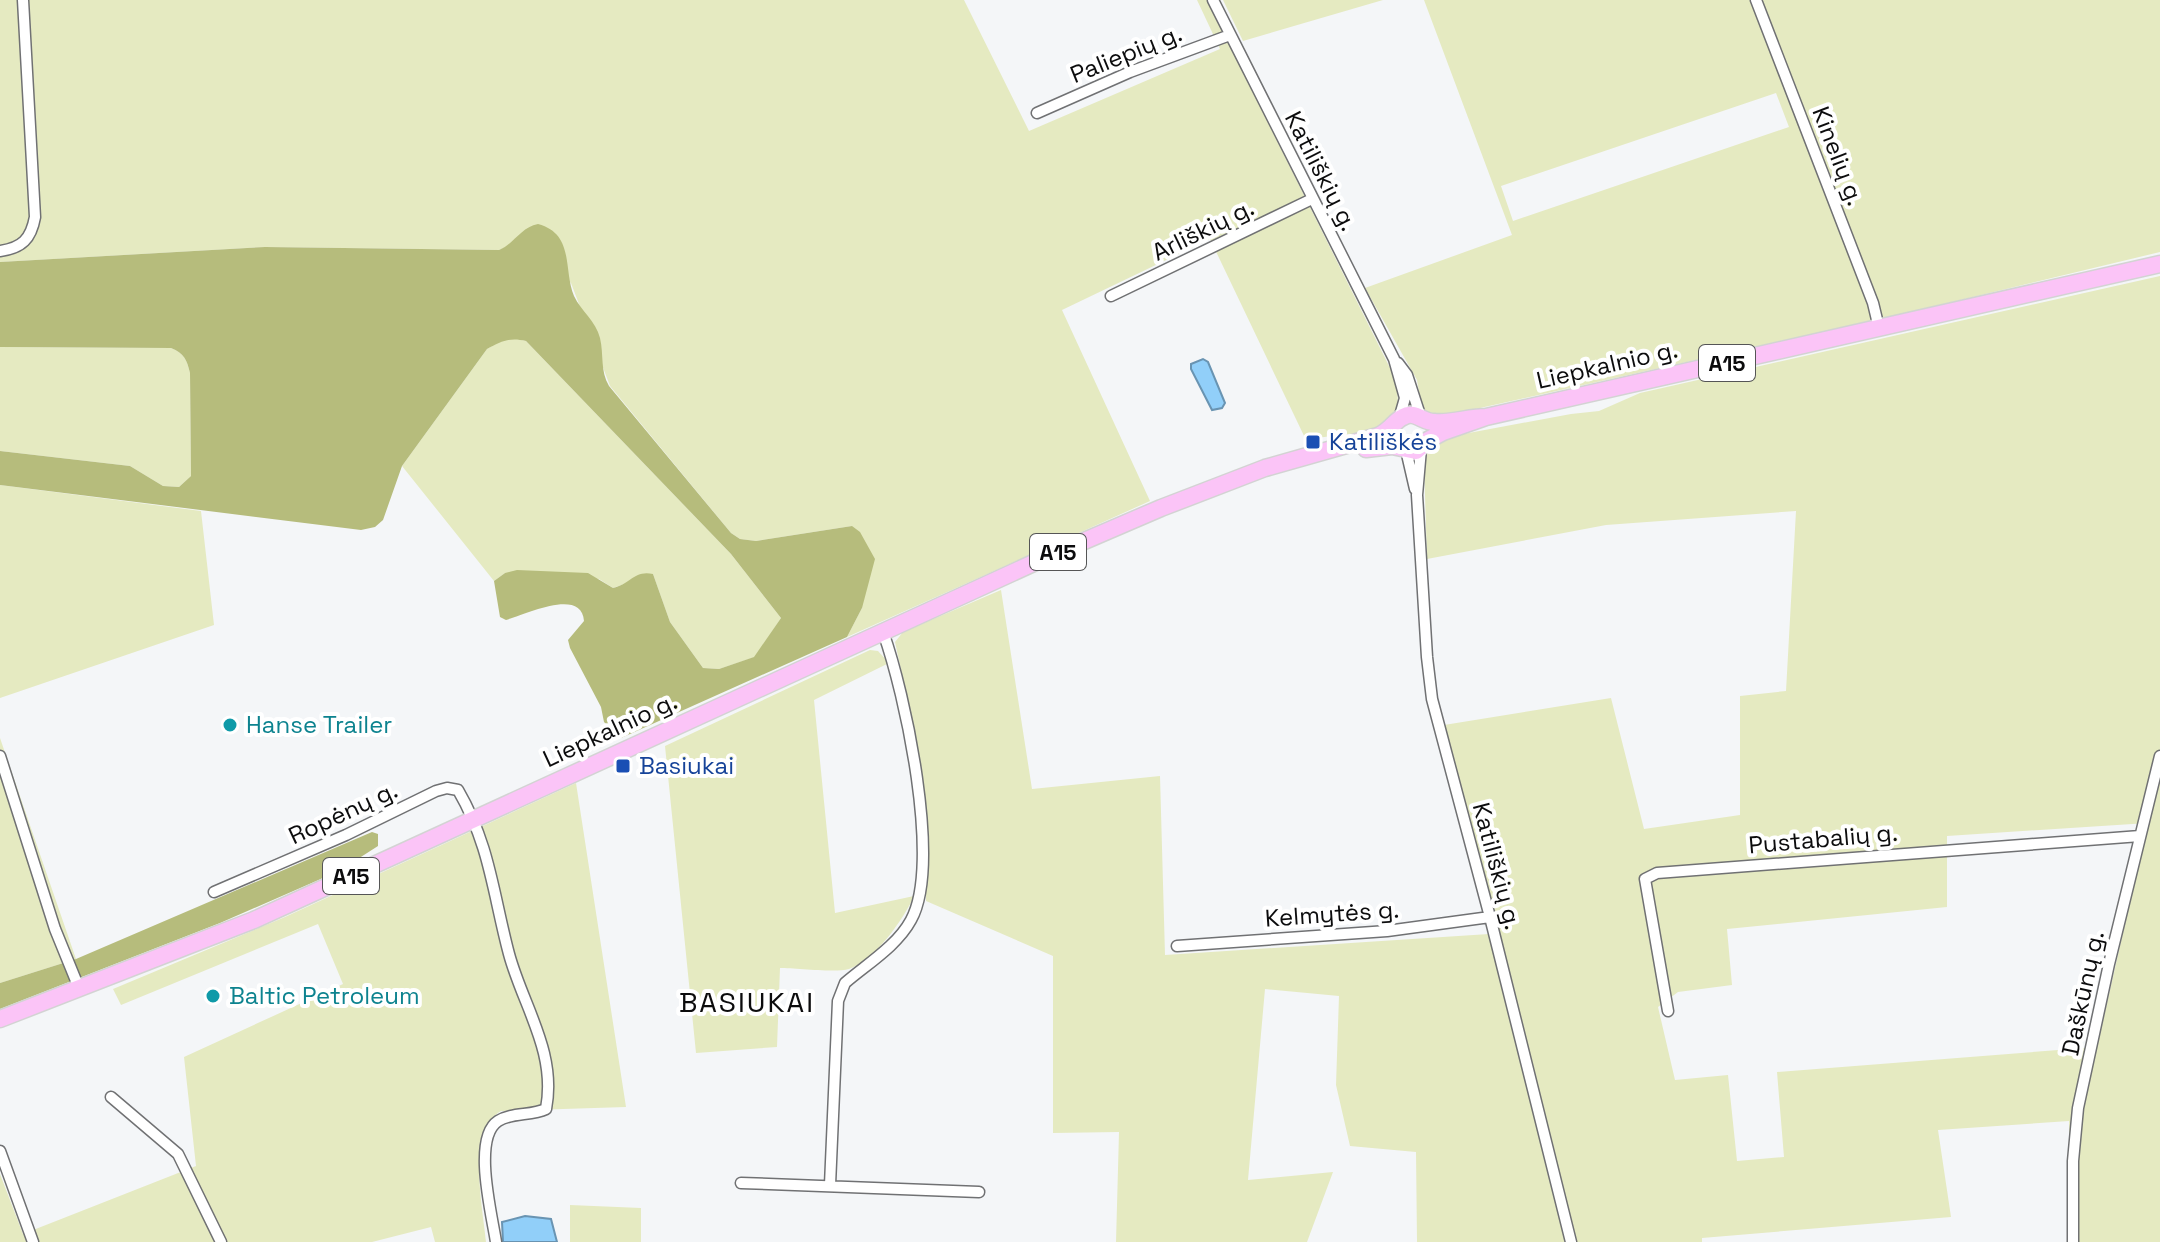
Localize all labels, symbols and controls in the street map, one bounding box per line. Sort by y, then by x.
street label: Paliepių g. [1065,17,1186,90]
street label: Kinelių g. [1805,102,1871,210]
street label: Katiliškių g. [1278,106,1365,236]
street label: Arliškių g. [1147,192,1259,268]
street label: Liepkalnio g. [1533,333,1681,396]
road number: A15 [1699,345,1755,381]
place label: Katiliškės [1329,426,1437,457]
marker: Katiliškės [1304,433,1322,451]
road number: A15 [1030,534,1086,570]
street label: Liepkalnio g. [538,685,682,774]
place label: Hanse Trailer [246,709,392,740]
marker: Hanse Trailer [221,716,239,734]
place label: Basiukai [639,750,734,781]
marker: Basiukai [614,757,632,775]
street label: Ropėnų g. [283,774,402,851]
street label: Katiliškių g. [1466,799,1529,933]
street label: Pustabalių g. [1747,817,1899,860]
road number: A15 [323,858,379,894]
street label: Kelmytės g. [1264,893,1400,934]
street label: Daškūnų g. [2054,928,2111,1058]
place label: Baltic Petroleum [229,980,420,1011]
district label: BASIUKAI [679,984,815,1020]
marker: Baltic Petroleum [204,987,222,1005]

